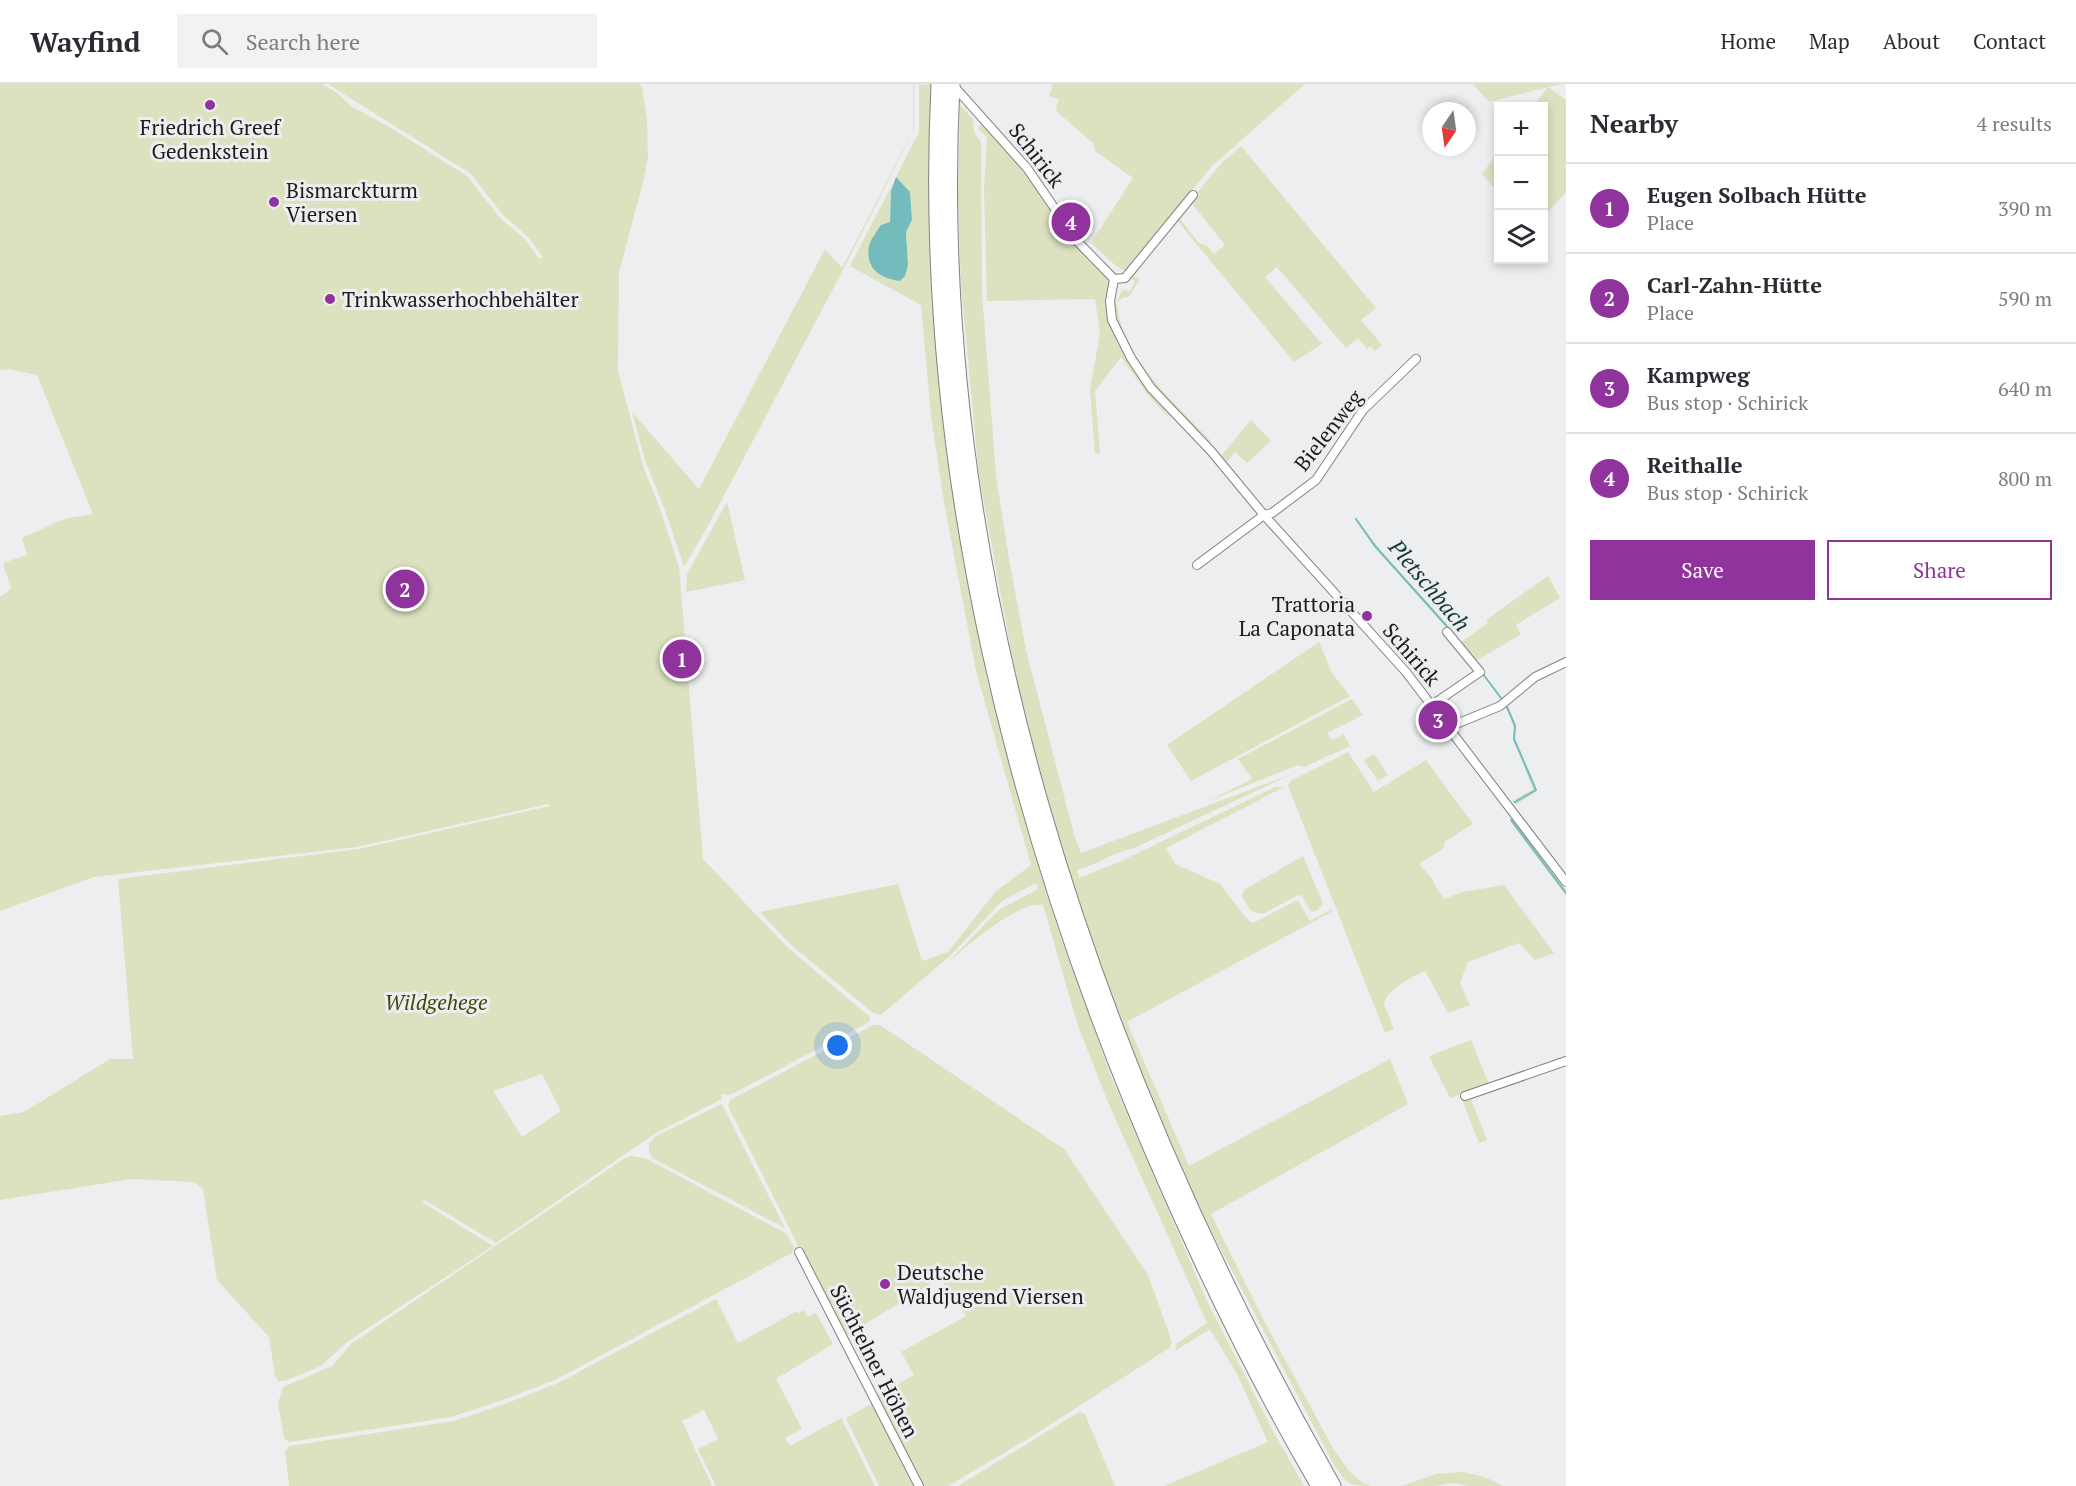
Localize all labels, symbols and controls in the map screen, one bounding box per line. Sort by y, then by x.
search box [177,14,597,68]
text: Wayfind [30,23,141,60]
icon: search [198,25,231,58]
text: Search here [246,27,360,56]
text: Home [1720,27,1776,55]
text: Map [1809,27,1850,55]
text: About [1883,27,1940,55]
text: Contact [1973,27,2046,55]
marker: Friedrich Greef Gedenkstein [203,98,217,112]
north arrow [1422,102,1476,156]
map controls [1494,102,1548,264]
button: + [1494,102,1548,156]
text: Nearby [1590,106,1678,140]
text: 4 results [1977,110,2052,137]
place label: Friedrich Greef Gedenkstein [140,113,282,165]
street label: Schirick [1003,117,1071,193]
button: − [1494,156,1548,210]
place label: Bismarckturm Viersen [286,176,418,228]
text: Eugen Solbach Hütte [1647,180,1867,209]
marker: Bismarckturm Viersen [267,195,281,209]
text: 1 [1604,195,1615,222]
text: 390 m [1998,195,2052,222]
pin: 4 [1052,200,1090,244]
text: Place [1647,209,1694,236]
button: layers [1494,210,1548,264]
text: Carl-Zahn-Hütte [1647,270,1822,299]
place label: Trinkwasserhochbehälter [342,285,578,313]
text: 2 [1604,285,1615,312]
text: 590 m [1998,285,2052,312]
marker: Trinkwasserhochbehälter [323,292,337,306]
text: Place [1647,299,1694,326]
text: Kampweg [1647,360,1750,389]
text: 3 [1604,375,1615,402]
text: 640 m [1998,375,2052,402]
street label: Bielenweg [1287,383,1369,476]
text: Bus stop · Schirick [1647,389,1808,416]
text: Reithalle [1647,450,1742,479]
text: 4 [1604,465,1615,492]
text: 800 m [1998,465,2052,492]
text: Bus stop · Schirick [1647,479,1808,506]
water label: Pletschbach [1382,532,1477,637]
button: Save [1590,540,1815,600]
button: Share [1827,540,2052,600]
pin: 2 [386,566,424,612]
place label: Trattoria La Caponata [1239,590,1355,642]
marker: Trattoria La Caponata [1360,609,1374,623]
street label: Schirick [1377,617,1447,691]
pin: 1 [662,636,702,682]
pin: 3 [1418,698,1458,742]
park label: Wildgehege [385,988,488,1016]
your location [823,1031,852,1060]
place label: Deutsche Waldjugend Viersen [897,1258,1084,1310]
marker: Deutsche Waldjugend Viersen [878,1277,892,1291]
street label: Süchtelner Höhen [824,1280,926,1443]

